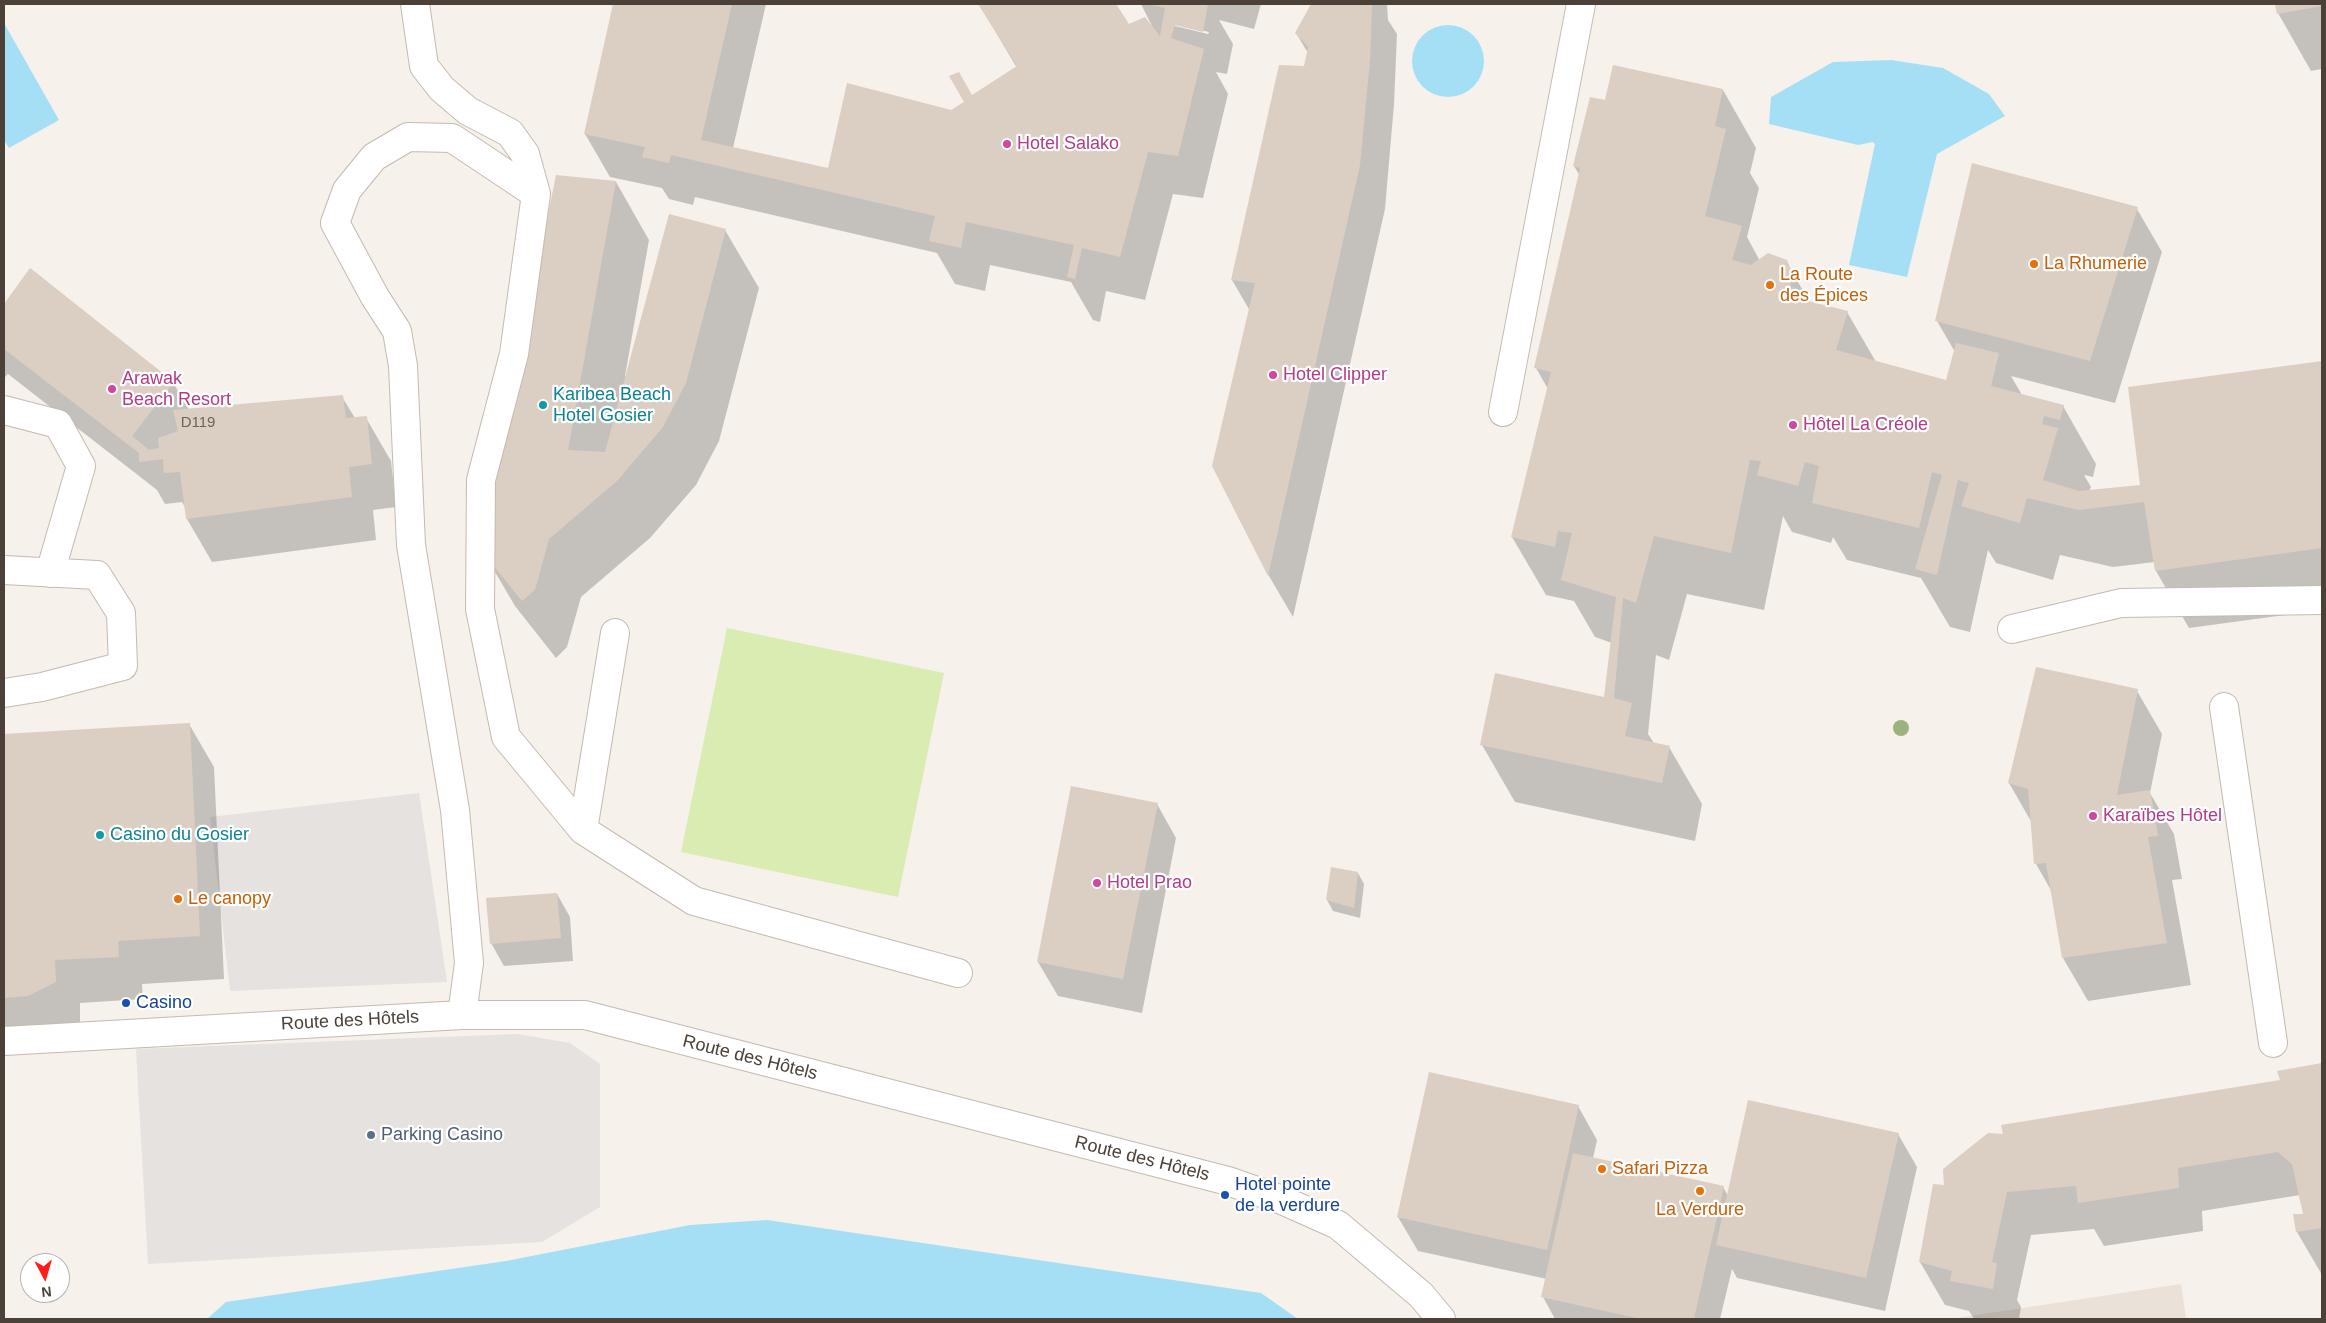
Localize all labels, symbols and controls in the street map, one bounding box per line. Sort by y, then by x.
place label: Hotel Salako [1017,133,1119,155]
marker: Hotel Salako [1001,138,1013,150]
place label: La Rhumerie [2044,253,2147,275]
marker: La Rhumerie [2028,258,2040,270]
place label: La Route des Épices [1780,264,1868,306]
marker: La Route des Épices [1764,279,1776,291]
place label: Hotel Clipper [1283,364,1387,386]
place label: Arawak Beach Resort [122,368,231,410]
marker: Hotel Clipper [1267,369,1279,381]
marker: Arawak Beach Resort [106,383,118,395]
place label: Karibea Beach Hotel Gosier [553,384,671,426]
marker: Karibea Beach Hotel Gosier [537,399,549,411]
house number: D119 [181,414,215,432]
place label: Hôtel La Créole [1803,414,1928,436]
marker: Hôtel La Créole [1787,419,1799,431]
place label: Karaïbes Hôtel [2103,805,2222,827]
marker: Karaïbes Hôtel [2087,810,2099,822]
place label: Casino du Gosier [110,824,249,846]
marker: Casino du Gosier [94,829,106,841]
place label: Hotel Prao [1107,872,1192,894]
marker: Hotel Prao [1091,877,1103,889]
place label: Le canopy [188,888,271,910]
marker: Le canopy [172,893,184,905]
place label: Casino [136,992,192,1014]
marker: Casino [120,997,132,1009]
street label: Route des Hôtels [280,1007,420,1035]
street label: Route des Hôtels [680,1031,820,1085]
place label: Parking Casino [381,1124,503,1146]
marker: Parking Casino [365,1129,377,1141]
street label: Route des Hôtels [1072,1132,1212,1186]
place label: Safari Pizza [1612,1158,1708,1180]
marker: Safari Pizza [1596,1163,1608,1175]
place label: Hotel pointe de la verdure [1235,1174,1340,1216]
marker: La Verdure [1694,1185,1706,1197]
marker: Hotel pointe de la verdure [1219,1189,1231,1201]
place label: La Verdure [1656,1199,1744,1221]
north arrow [20,1253,70,1303]
text: N [41,1283,52,1300]

